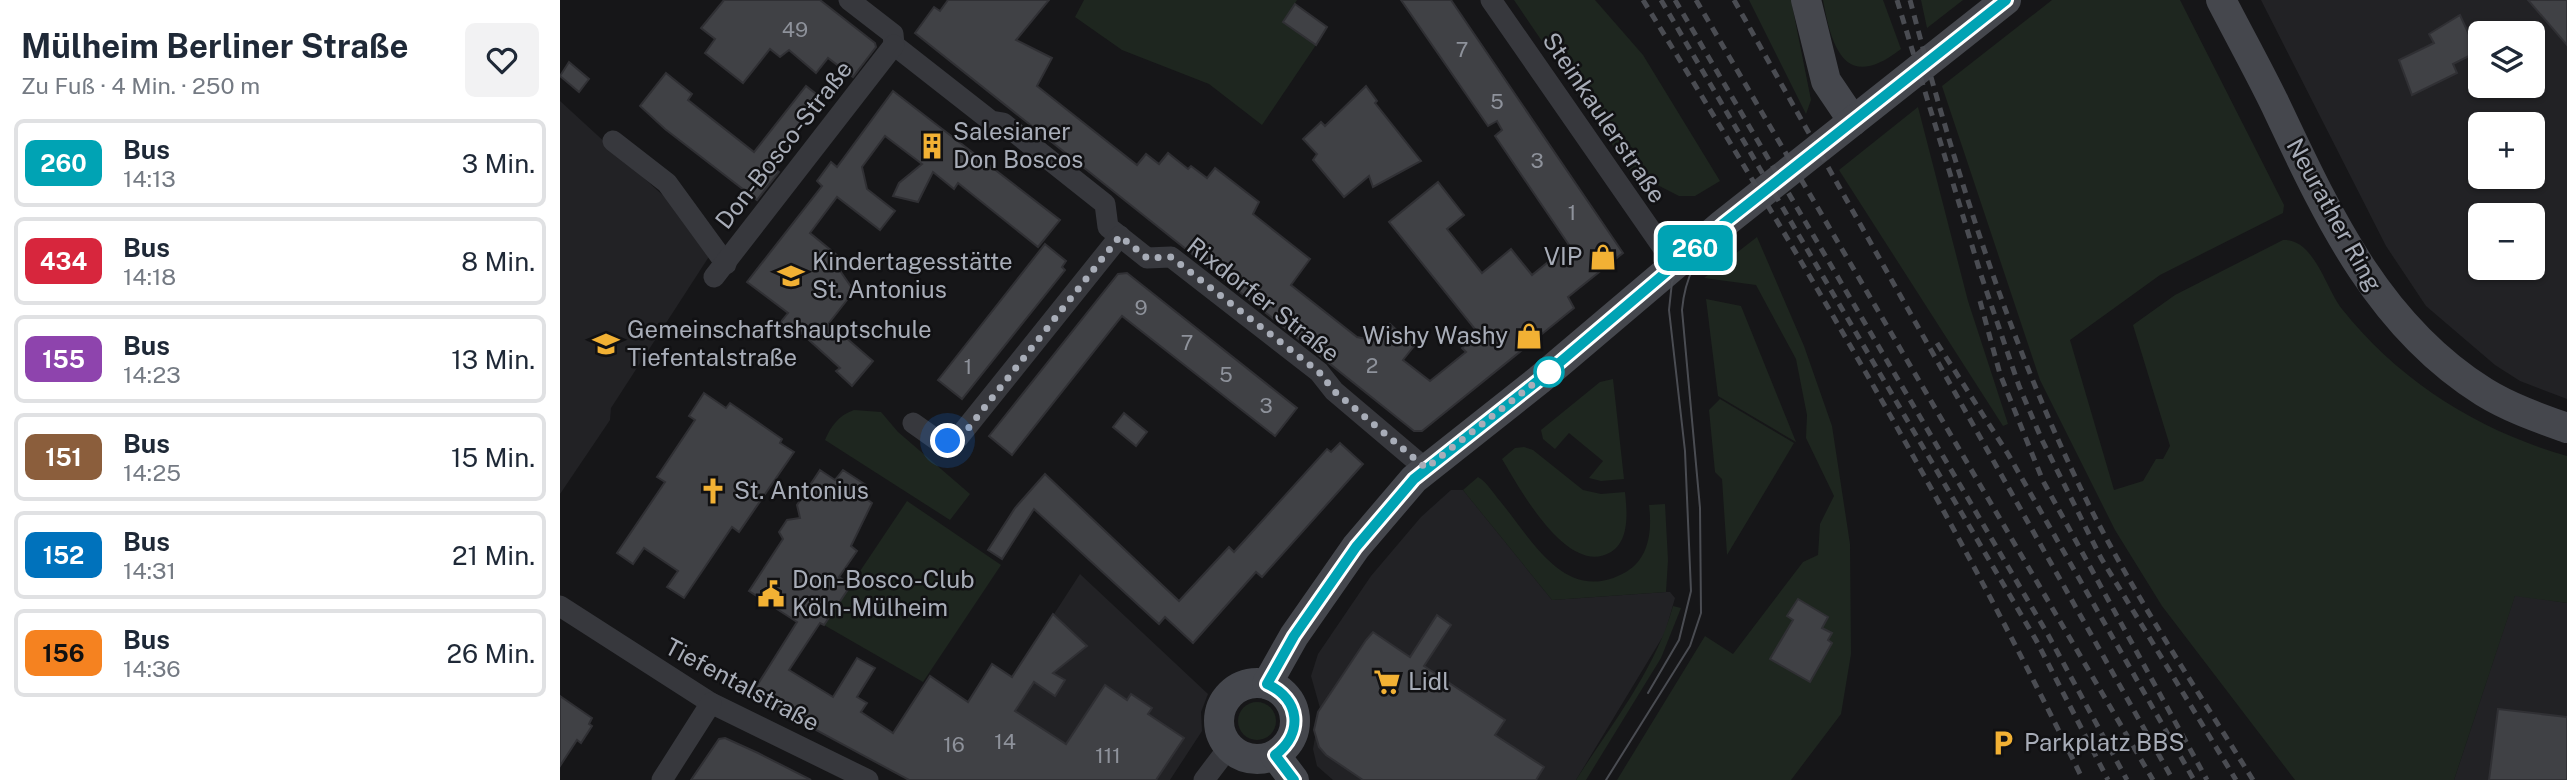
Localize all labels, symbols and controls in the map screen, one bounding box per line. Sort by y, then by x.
house number: 49 [782,17,808,42]
map controls [2468,21,2545,280]
button: layers [2468,21,2545,98]
button: heart [465,23,539,97]
text: Mülheim Berliner Straße [21,27,409,65]
street label: Steinkaulerstraße [1537,27,1672,208]
house number: 7 [1456,37,1468,62]
street label: Don-Bosco-Straße [709,55,857,234]
text: Zu Fuß · 4 Min. · 250 m [21,72,260,99]
house number: 5 [1490,89,1504,114]
button: + [2468,112,2545,189]
place label: Salesianer Don Boscos [953,117,1083,173]
building icon: Salesianer Don Boscos [917,131,947,161]
street label: Neurather Ring [2281,133,2388,296]
text: Bus [123,134,170,165]
text: 3 Min. [462,148,535,179]
house number: 3 [1530,148,1544,173]
text: 260 [40,149,87,177]
text: 14:13 [123,165,176,192]
house number: 1 [1568,200,1576,225]
button: − [2468,203,2545,280]
line badge: 260 [1655,225,1735,271]
street label: Rixdorfer Straße [1182,231,1345,367]
text: Bus [123,232,170,263]
text: 260 [1672,234,1718,262]
place label: VIP [1544,242,1582,270]
shop icon: VIP [1588,242,1618,272]
text: 8 Min. [461,246,535,277]
text: 434 [40,247,87,275]
place label: Kindertagesstätte St. Antonius [812,247,1013,303]
school or university icon: Kindertagesstätte St. Antonius [776,261,806,291]
text: 14:18 [123,263,176,290]
house number: 9 [1134,295,1148,320]
place label: Gemeinschaftshauptschule Tiefentalstraße [627,315,932,371]
place label: Wishy Washy [1362,321,1508,349]
shop icon: Wishy Washy [1514,321,1544,351]
school or university icon: Gemeinschaftshauptschule Tiefentalstraße [591,329,621,359]
text: Bus [123,330,170,361]
house number: 7 [1181,330,1193,355]
text: 13 Min. [451,344,535,375]
text: 155 [42,345,85,373]
house number: 2 [1366,353,1378,378]
house number: 1 [964,354,972,379]
unlabelled marker [1534,357,1564,387]
text: 14:23 [123,361,181,388]
house number: 5 [1219,362,1233,387]
house number: 3 [1259,393,1273,418]
your location [930,423,965,458]
text: Bus [123,428,170,459]
text: 15 Min. [451,442,535,473]
text: 151 [45,443,82,471]
text: 14:25 [123,459,181,486]
church icon: St. Antonius [698,476,728,506]
place label: St. Antonius [734,476,869,504]
text: Bus [123,526,170,557]
text: 21 Min. [452,540,535,571]
text: 152 [43,541,84,569]
text: 14:31 [123,557,176,584]
place label: Don-Bosco-Club Köln-Mülheim [792,565,975,621]
public building icon: Don-Bosco-Club Köln-Mülheim [756,579,786,609]
text: Bus [123,624,170,655]
street label: Tiefentalstraße [661,632,824,736]
text: 26 Min. [447,638,535,669]
text: 156 [42,639,85,667]
text: 14:36 [123,655,181,682]
supermarket icon: Lidl [1372,667,1402,697]
place label: Lidl [1408,667,1450,695]
parking icon: Parkplatz BBS [1988,728,2018,758]
place label: Parkplatz BBS [2024,728,2185,756]
house number: 14 [994,729,1016,754]
house number: 16 [943,732,965,757]
house number: 111 [1095,743,1121,768]

